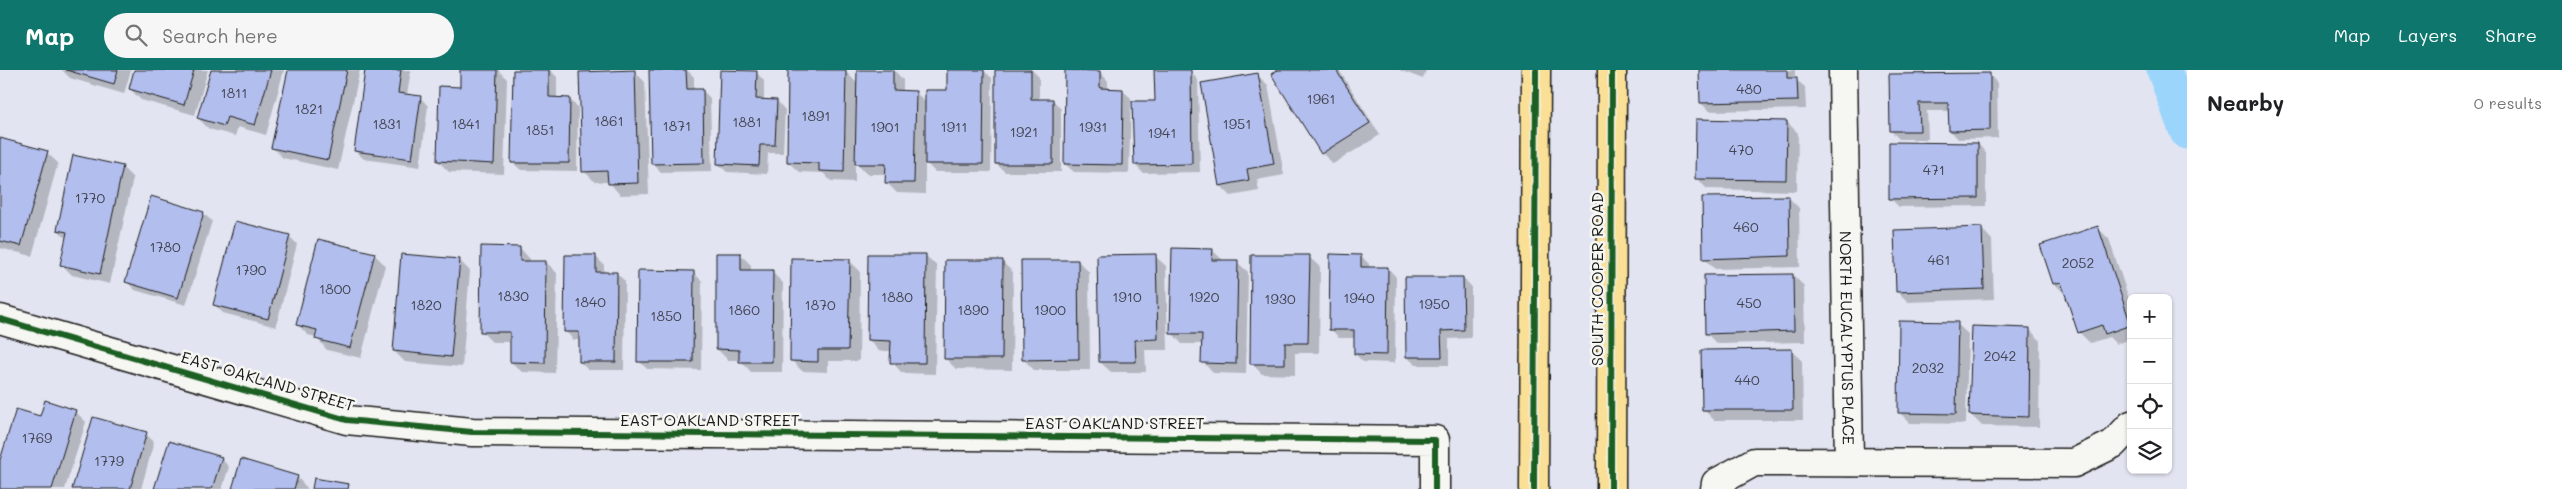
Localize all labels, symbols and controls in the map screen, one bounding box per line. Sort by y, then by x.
search box [104,13,454,58]
text: Map [25,20,74,51]
icon: search [122,21,150,49]
text: Search here [162,23,278,48]
text: Map [2334,23,2370,47]
text: Layers [2398,23,2457,47]
text: Share [2485,23,2537,47]
house number: 480 [1736,79,1762,98]
house number: 1811 [220,83,248,102]
house number: 1961 [1306,89,1336,108]
text: Nearby [2207,89,2284,116]
text: 0 results [2474,92,2542,113]
house number: 1821 [295,99,323,118]
house number: 1891 [801,106,831,125]
house number: 1861 [594,111,624,130]
house number: 1881 [732,112,762,131]
house number: 1831 [372,114,402,133]
house number: 1841 [451,114,481,133]
house number: 1951 [1223,114,1251,133]
house number: 1871 [663,116,691,135]
house number: 1901 [870,117,900,136]
house number: 1911 [940,117,968,136]
house number: 1931 [1079,117,1108,136]
house number: 1851 [525,120,555,139]
house number: 1921 [1010,122,1038,141]
house number: 1941 [1147,123,1177,142]
house number: 470 [1729,140,1754,159]
house number: 471 [1923,160,1945,179]
house number: 1770 [75,188,106,207]
street label: SOUTH COOPER ROAD [1586,192,1607,366]
house number: 460 [1733,217,1759,236]
street label: NORTH EUCALYPTUS PLACE [1835,231,1860,445]
house number: 1780 [149,237,181,256]
house number: 461 [1928,250,1950,269]
house number: 2052 [2062,253,2094,272]
house number: 1790 [236,260,267,279]
house number: 1800 [319,279,351,298]
house number: 1830 [497,286,529,305]
house number: 1880 [881,287,913,306]
house number: 1910 [1112,287,1142,306]
house number: 1920 [1189,287,1220,306]
house number: 1940 [1343,288,1375,307]
house number: 1930 [1264,289,1296,308]
house number: 1840 [574,292,606,311]
house number: 450 [1736,293,1762,312]
house number: 1950 [1418,294,1450,313]
map controls [2127,294,2172,474]
button: + [2127,294,2172,339]
house number: 1820 [410,295,442,314]
house number: 1870 [804,295,836,314]
house number: 1860 [728,300,760,319]
house number: 1890 [957,300,989,319]
house number: 1900 [1034,300,1066,319]
house number: 1850 [650,306,682,325]
button: − [2127,339,2172,384]
street label: EAST OAKLAND STREET [179,346,357,415]
house number: 2042 [1984,346,2016,365]
house number: 2032 [1912,358,1944,377]
house number: 440 [1734,370,1760,389]
button: locate [2127,384,2172,429]
street label: EAST OAKLAND STREET [620,409,800,430]
street label: EAST OAKLAND STREET [1025,412,1205,433]
house number: 1769 [22,428,52,447]
button: layers [2127,429,2172,474]
house number: 1779 [94,451,124,470]

